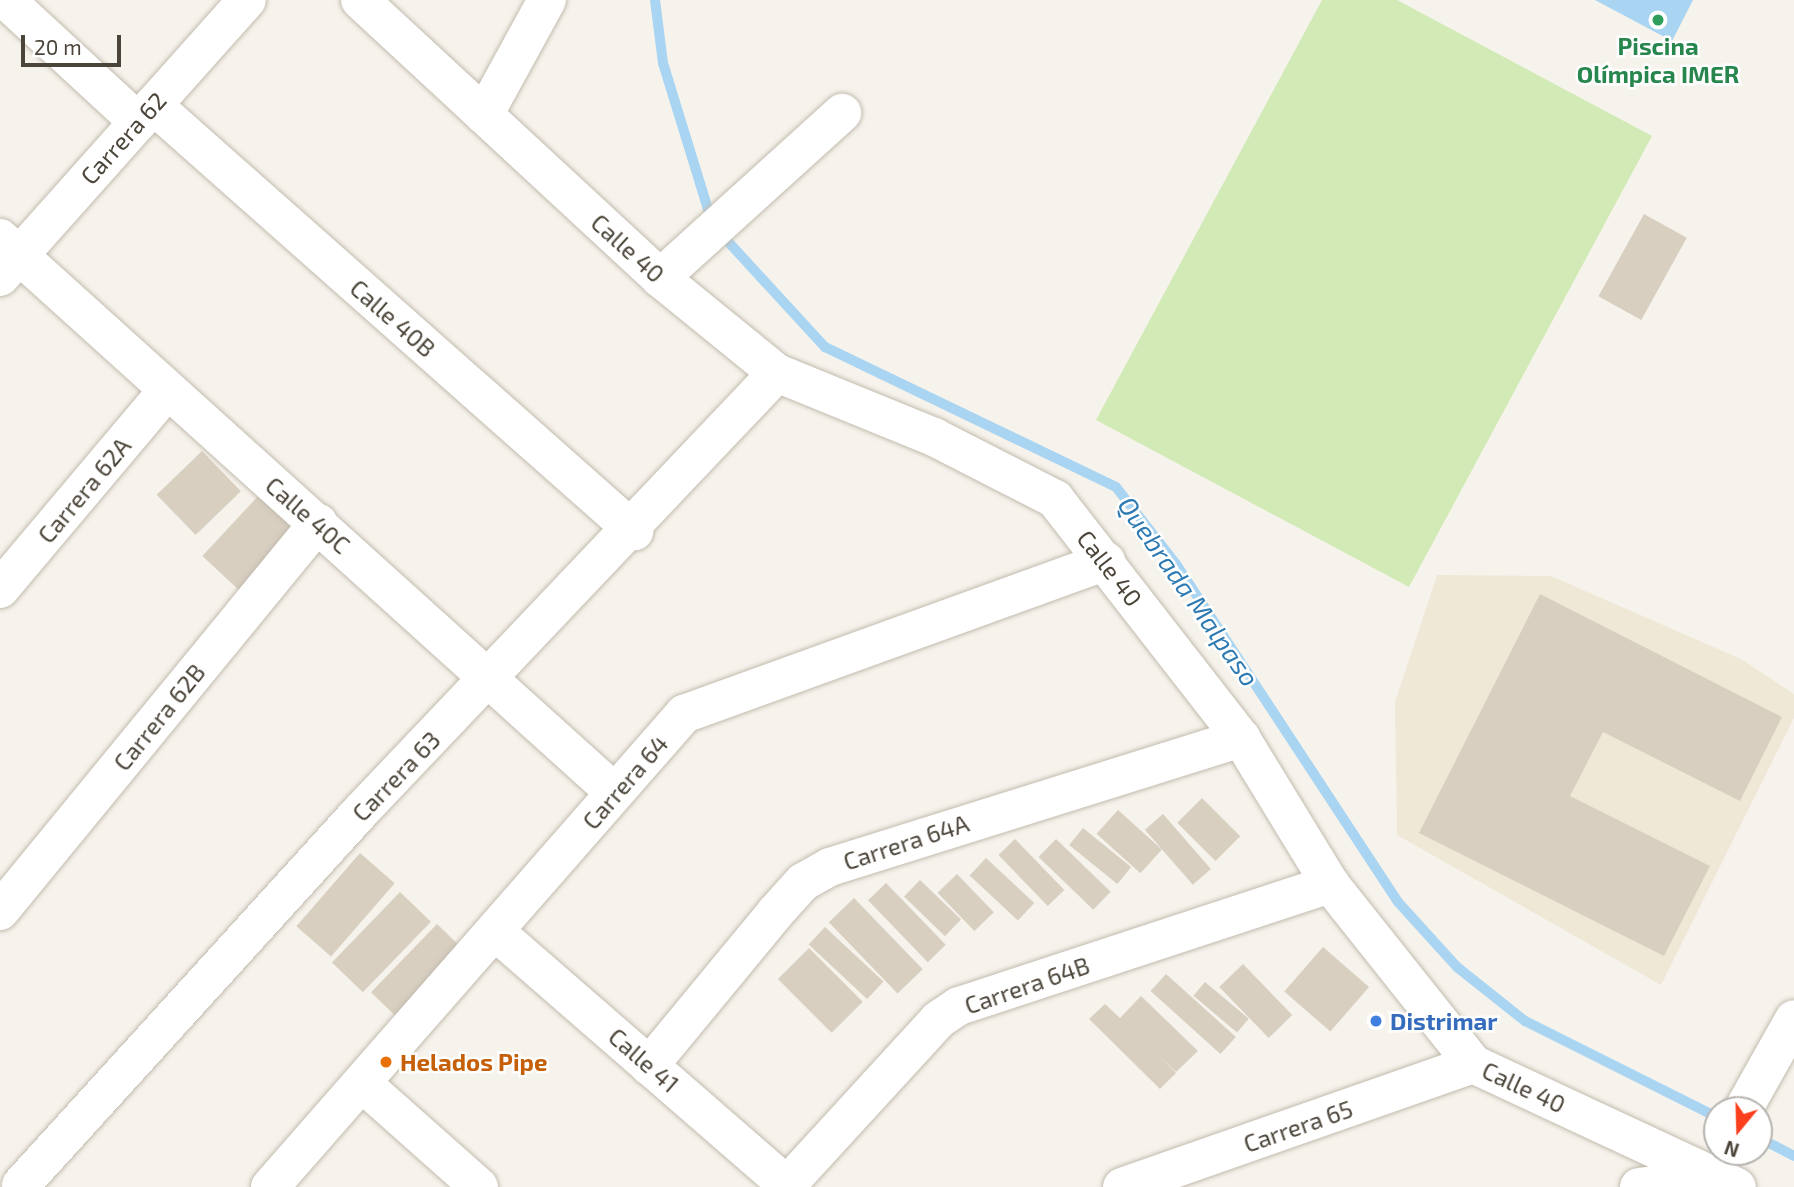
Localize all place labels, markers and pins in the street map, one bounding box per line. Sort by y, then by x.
marker: Piscina Olímpica IMER [1650,12,1666,28]
place label: Piscina Olímpica IMER [1577,32,1739,88]
place label: Distrimar [1390,1007,1498,1035]
marker: Distrimar [1368,1013,1384,1029]
place label: Helados Pipe [400,1048,547,1076]
marker: Helados Pipe [378,1054,394,1070]

